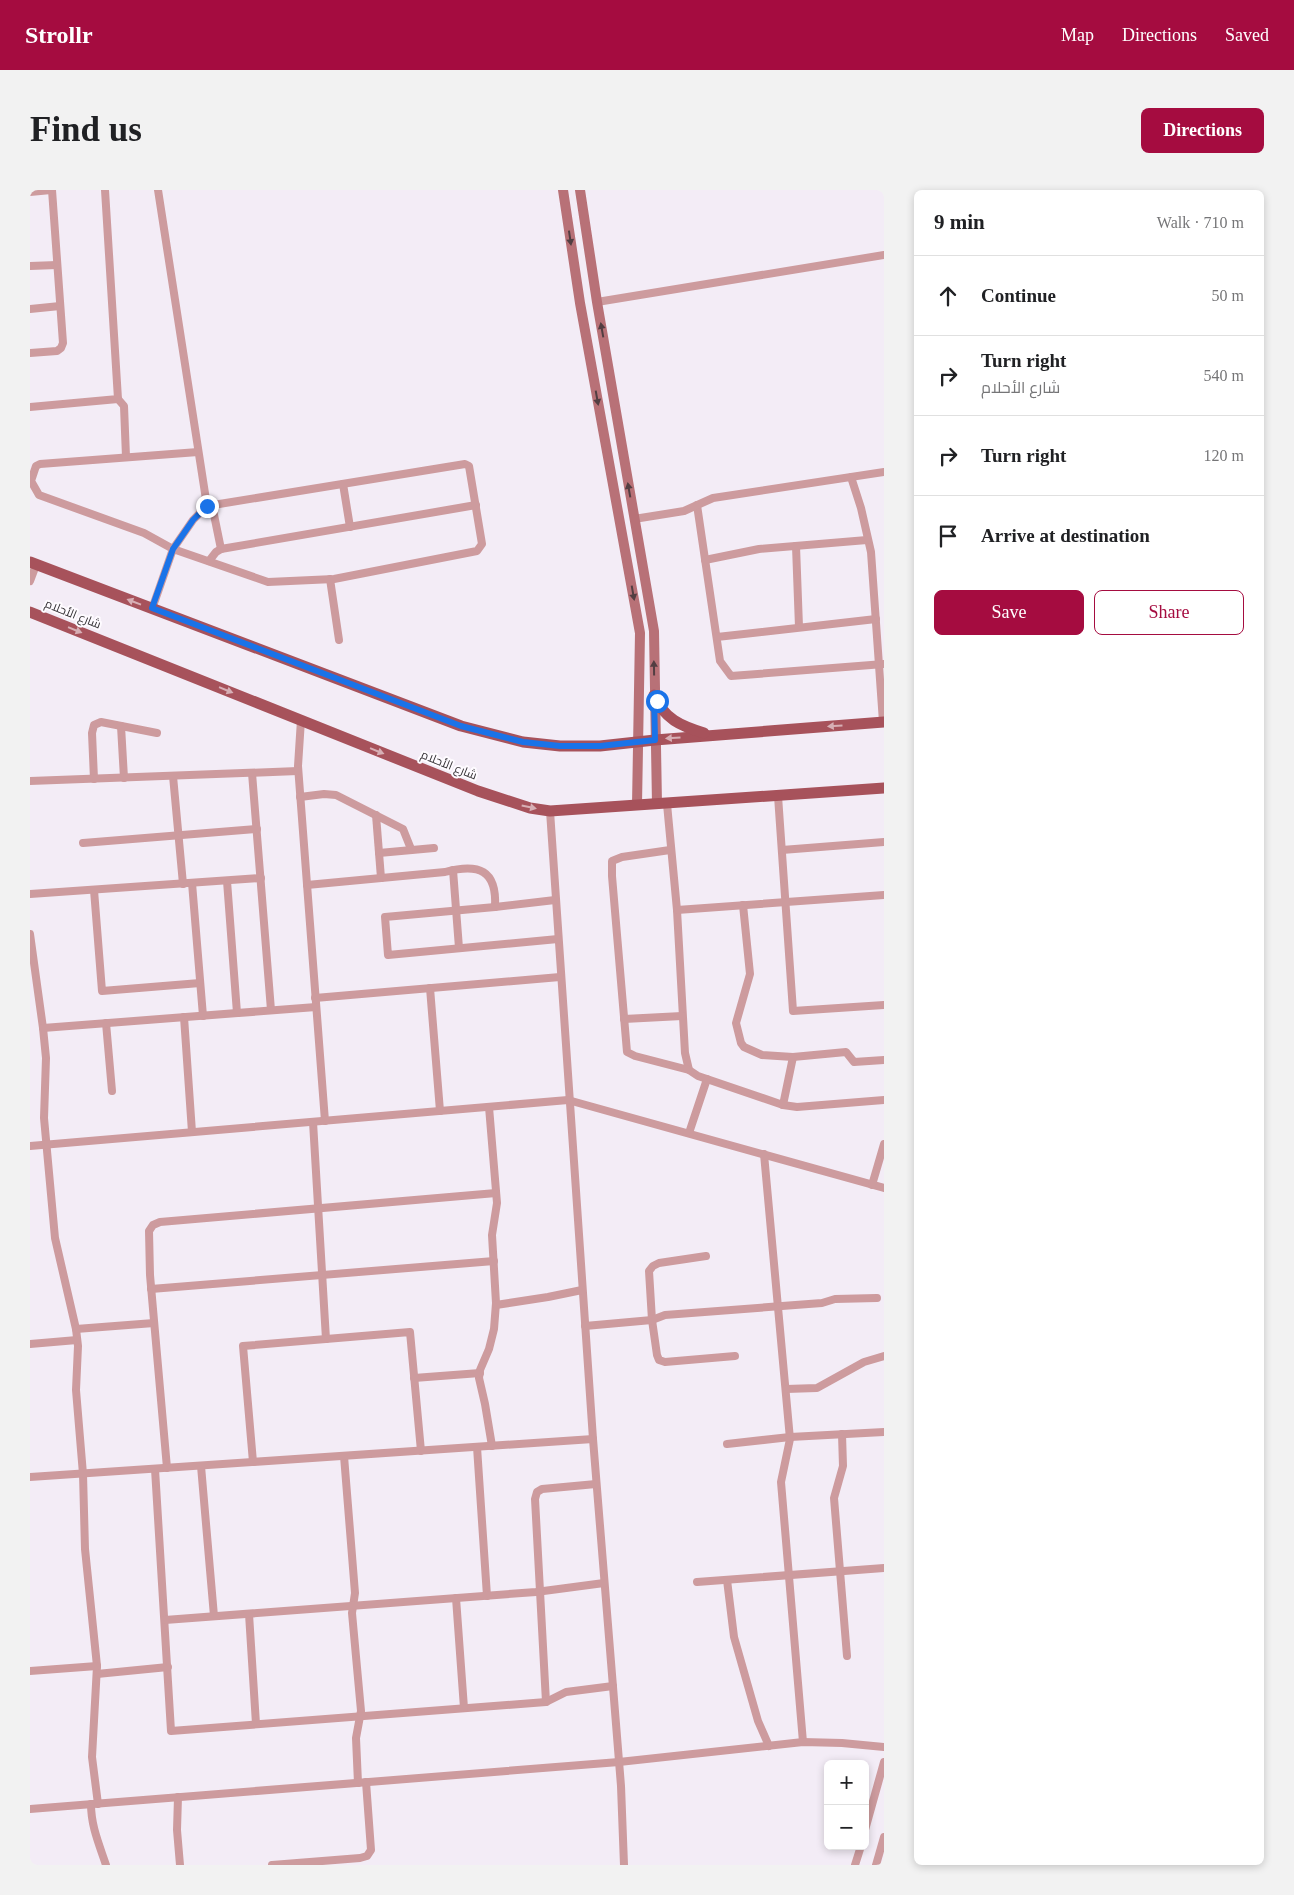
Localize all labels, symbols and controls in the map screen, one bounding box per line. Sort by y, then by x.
text: Strollr [25,22,93,48]
text: Map [1061,25,1094,45]
text: Directions [1122,25,1197,45]
text: Saved [1225,25,1269,45]
button: Directions [1141,108,1264,153]
text: Find us [30,110,142,149]
text: 9 min [934,210,985,234]
text: Walk · 710 m [1157,214,1244,231]
one-way arrow [567,231,575,247]
icon: ahead [934,282,962,310]
text: Continue [981,285,1056,306]
text: 50 m [1212,287,1244,304]
one-way arrow [597,321,605,337]
text: Turn right [981,350,1066,371]
icon: right [934,362,962,390]
text: 540 m [1204,367,1244,384]
text: شارع الأحلام [981,379,1060,396]
one-way arrow [594,391,602,407]
icon: right [934,442,962,470]
text: Turn right [981,445,1066,466]
text: 120 m [1204,447,1244,464]
one-way arrow [625,482,633,498]
route end [196,495,219,518]
icon: arrive [934,522,962,550]
text: Arrive at destination [981,525,1150,546]
one-way arrow [629,585,637,601]
button: Save [934,590,1084,635]
button: Share [1094,590,1244,635]
street label: شارع الأحلام [42,596,103,633]
one-way arrow [126,598,141,606]
one-way arrow [68,626,83,634]
one-way arrow [650,659,658,675]
one-way arrow [219,687,233,695]
route start [646,690,669,713]
one-way arrow [827,722,843,730]
one-way arrow [665,734,681,742]
one-way arrow [370,747,385,755]
street label: شارع الأحلام [418,747,479,784]
one-way arrow [522,803,537,811]
map controls [824,1760,869,1850]
button: + [824,1760,869,1805]
button: − [824,1805,869,1850]

